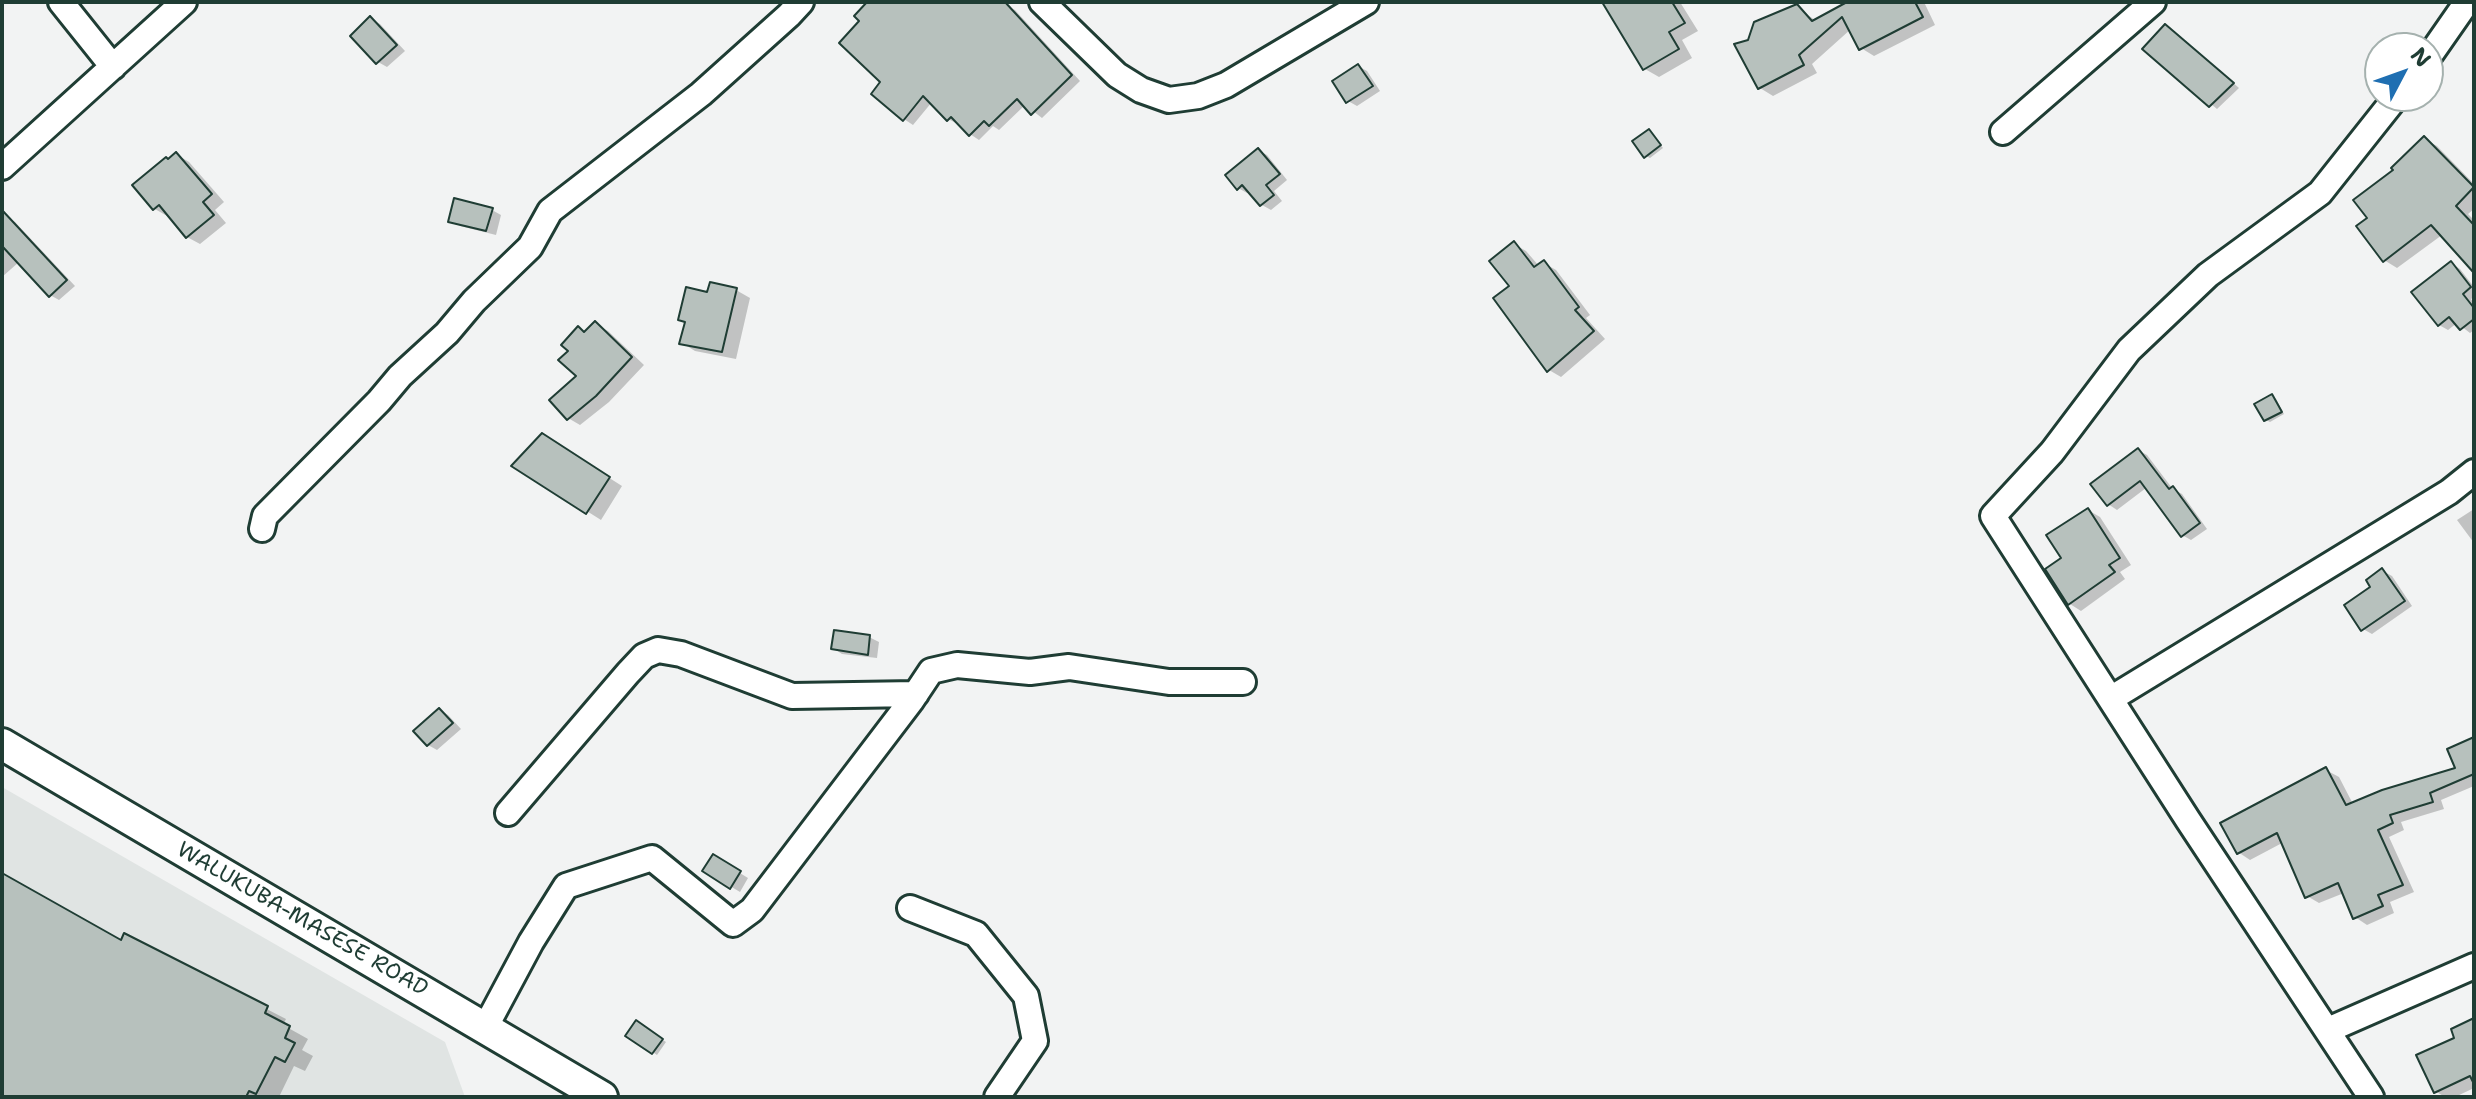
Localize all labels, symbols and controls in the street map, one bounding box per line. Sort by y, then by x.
north arrow [2364,32,2444,112]
text: N [2404,41,2438,73]
street label: WALUKUBA-MASESE ROAD [172,837,432,1003]

